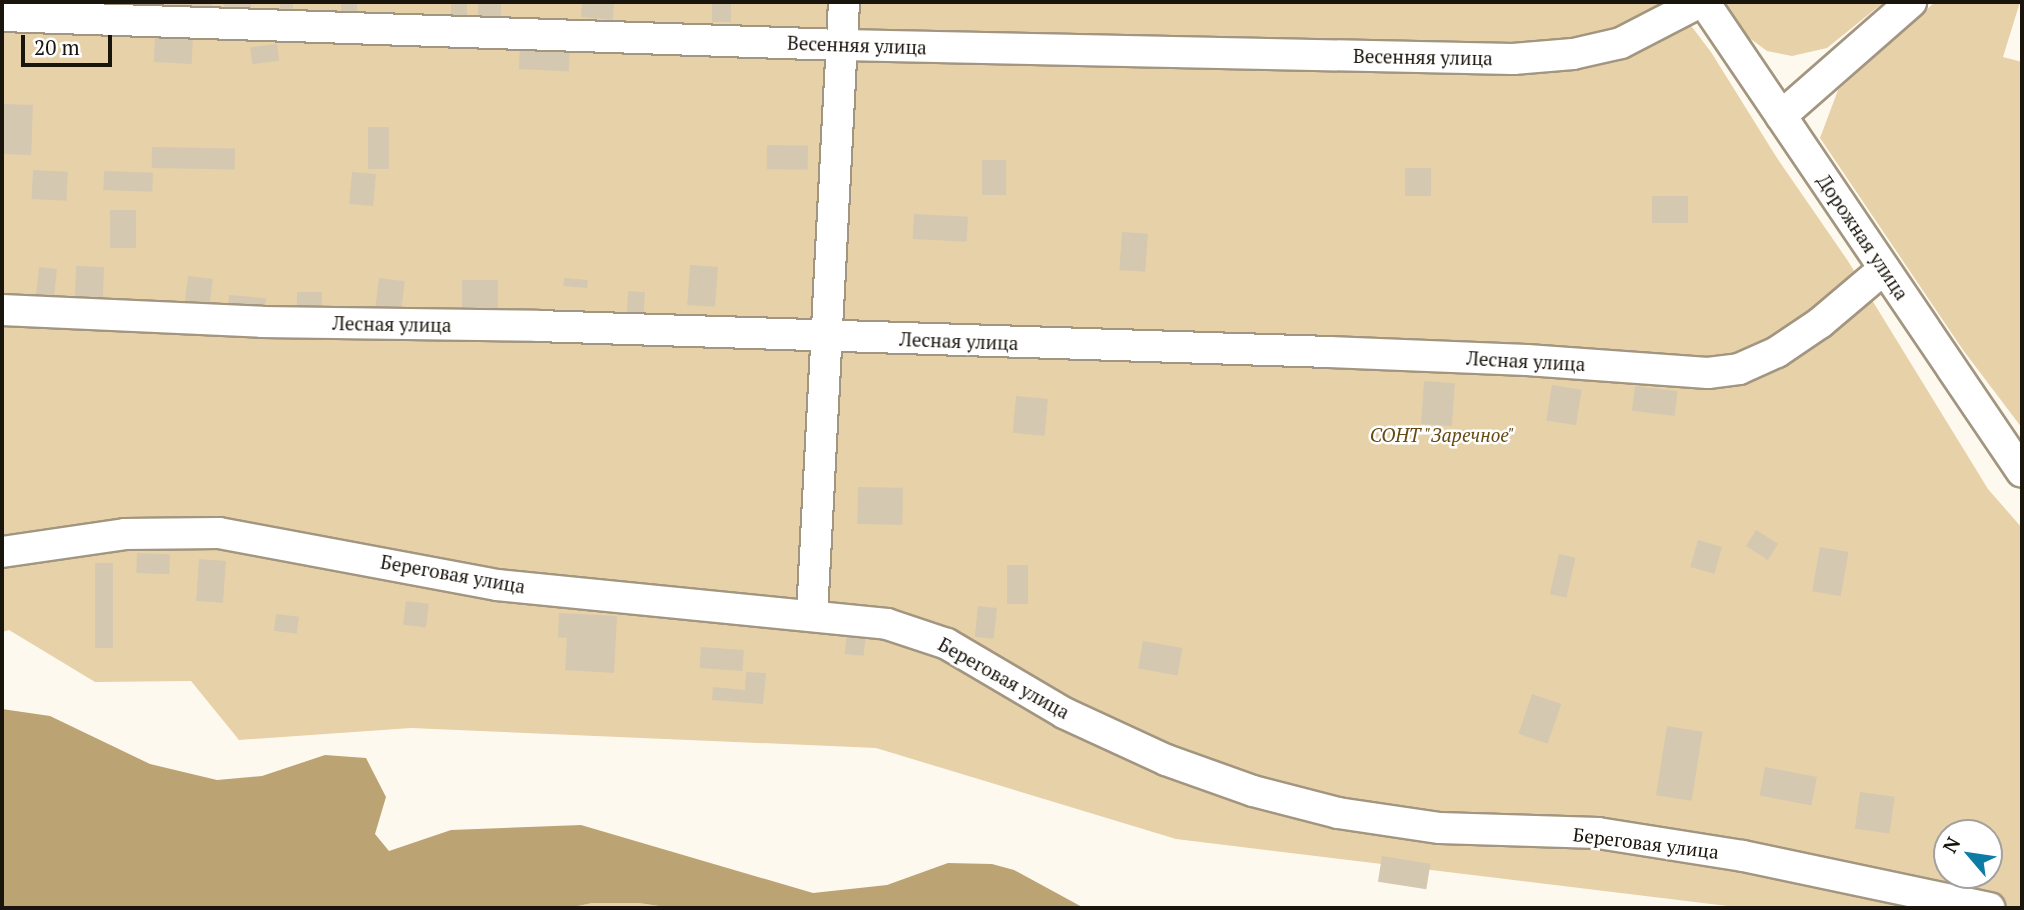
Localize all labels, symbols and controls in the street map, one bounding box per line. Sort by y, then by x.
scale bar [24,21,116,65]
street label: Весенняя улица [787,31,927,59]
text: 20 m [34,33,80,61]
street label: Весенняя улица [1353,44,1493,70]
street label: Дорожная улица [1813,170,1913,304]
street label: Лесная улица [332,312,452,336]
street label: Лесная улица [899,328,1019,354]
street label: Лесная улица [1466,346,1586,376]
park label: СОНТ "Заречное" [1369,424,1515,446]
street label: Береговая улица [379,550,527,598]
street label: Береговая улица [934,632,1074,724]
north arrow [1933,819,2003,889]
street label: Береговая улица [1572,823,1720,863]
text: N [1937,832,1965,857]

